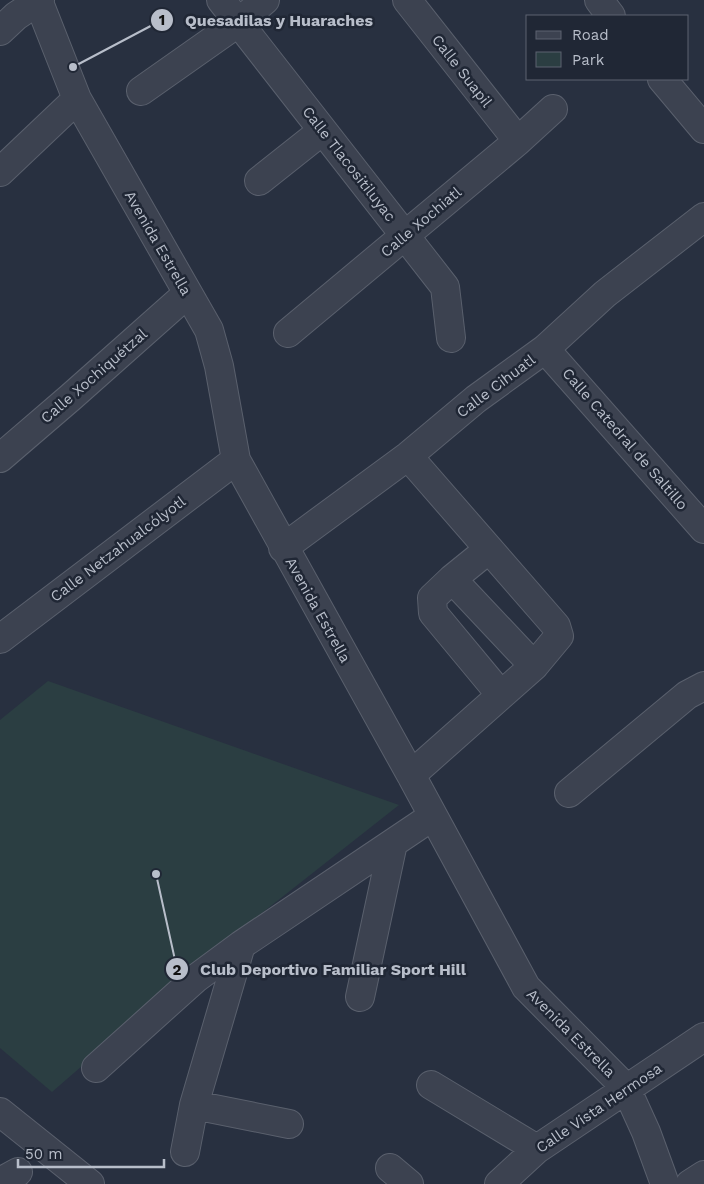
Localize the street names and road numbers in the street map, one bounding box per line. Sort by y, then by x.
street label: Calle Suapil [428,31,496,111]
street label: Calle Tlacositiluyac [298,103,400,225]
street label: Calle Xochiatl [377,183,465,261]
street label: Avenida Estrella [121,187,195,299]
street label: Calle Xochiquétzal [37,325,151,427]
street label: Calle Cihuatl [453,350,539,421]
street label: Calle Catedral de Saltillo [559,364,691,514]
street label: Calle Netzahualcólyotl [47,492,189,606]
street label: Avenida Estrella [282,554,355,666]
street label: Avenida Estrella [523,985,619,1081]
street label: Calle Vista Hermosa [533,1059,666,1157]

